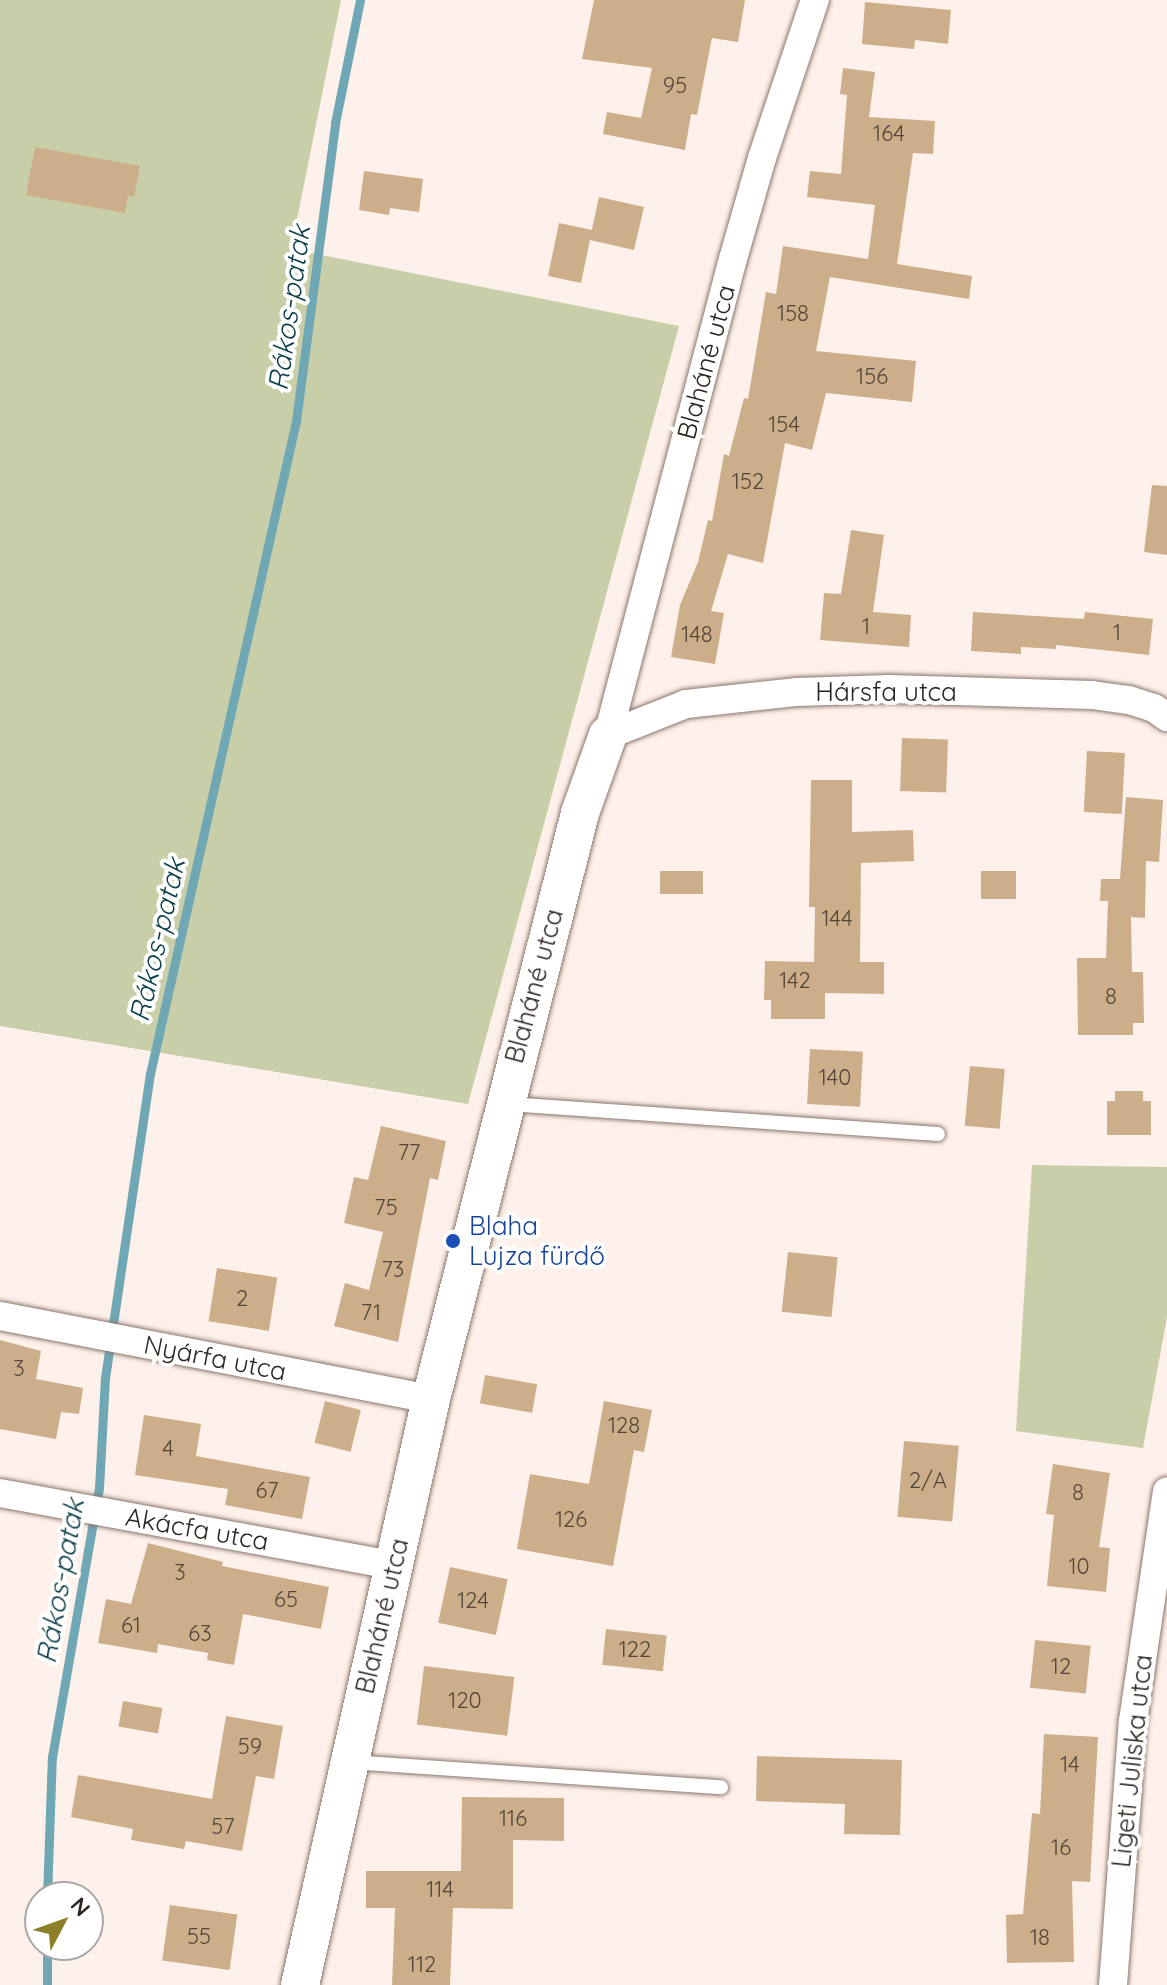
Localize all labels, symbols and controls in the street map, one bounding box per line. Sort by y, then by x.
house number: 95 [663,73,687,99]
house number: 164 [873,121,905,147]
water label: Rákos-patak [261,223,317,393]
street label: Blaháné utca [670,281,742,443]
house number: 158 [777,301,809,327]
house number: 156 [856,364,888,390]
house number: 154 [768,412,800,438]
house number: 152 [732,469,764,495]
house number: 1 [862,614,870,640]
house number: 1 [1113,620,1121,646]
house number: 148 [681,622,713,648]
street label: Hársfa utca [815,676,957,708]
water label: Rákos-patak [122,855,192,1025]
street label: Blaháné utca [498,905,570,1067]
house number: 144 [822,906,852,932]
house number: 142 [779,968,811,994]
house number: 8 [1105,984,1117,1010]
house number: 140 [819,1065,851,1091]
house number: 77 [398,1140,420,1166]
house number: 75 [374,1195,398,1221]
place label: Blaha Lujza fürdő [469,1210,605,1272]
marker: Blaha Lujza fürdő [444,1232,462,1250]
house number: 73 [382,1257,404,1283]
house number: 2 [236,1286,248,1312]
house number: 71 [361,1300,381,1326]
street label: Nyárfa utca [141,1329,289,1387]
house number: 3 [13,1356,25,1382]
house number: 128 [608,1413,640,1439]
house number: 4 [162,1436,174,1462]
house number: 2/A [909,1468,947,1494]
house number: 67 [255,1478,279,1504]
house number: 8 [1072,1480,1084,1506]
water label: Rákos-patak [29,1496,91,1666]
street label: Akácfa utca [123,1501,271,1557]
house number: 126 [555,1507,587,1533]
street label: Blaháné utca [349,1535,415,1697]
house number: 10 [1068,1554,1090,1580]
house number: 3 [174,1560,186,1586]
house number: 65 [274,1587,298,1613]
house number: 124 [457,1588,489,1614]
house number: 61 [121,1613,141,1639]
house number: 63 [188,1621,212,1647]
house number: 122 [619,1637,651,1663]
street label: Ligeti Juliska utca [1105,1653,1159,1869]
house number: 12 [1051,1654,1071,1680]
house number: 120 [448,1688,482,1714]
house number: 59 [238,1734,262,1760]
house number: 14 [1060,1752,1080,1778]
house number: 116 [499,1806,527,1832]
house number: 57 [211,1814,235,1840]
house number: 16 [1051,1835,1071,1861]
house number: 114 [426,1877,454,1903]
north arrow [24,1881,104,1961]
text: N [65,1891,96,1922]
house number: 55 [187,1924,211,1950]
house number: 18 [1030,1925,1050,1951]
house number: 112 [408,1952,436,1978]

